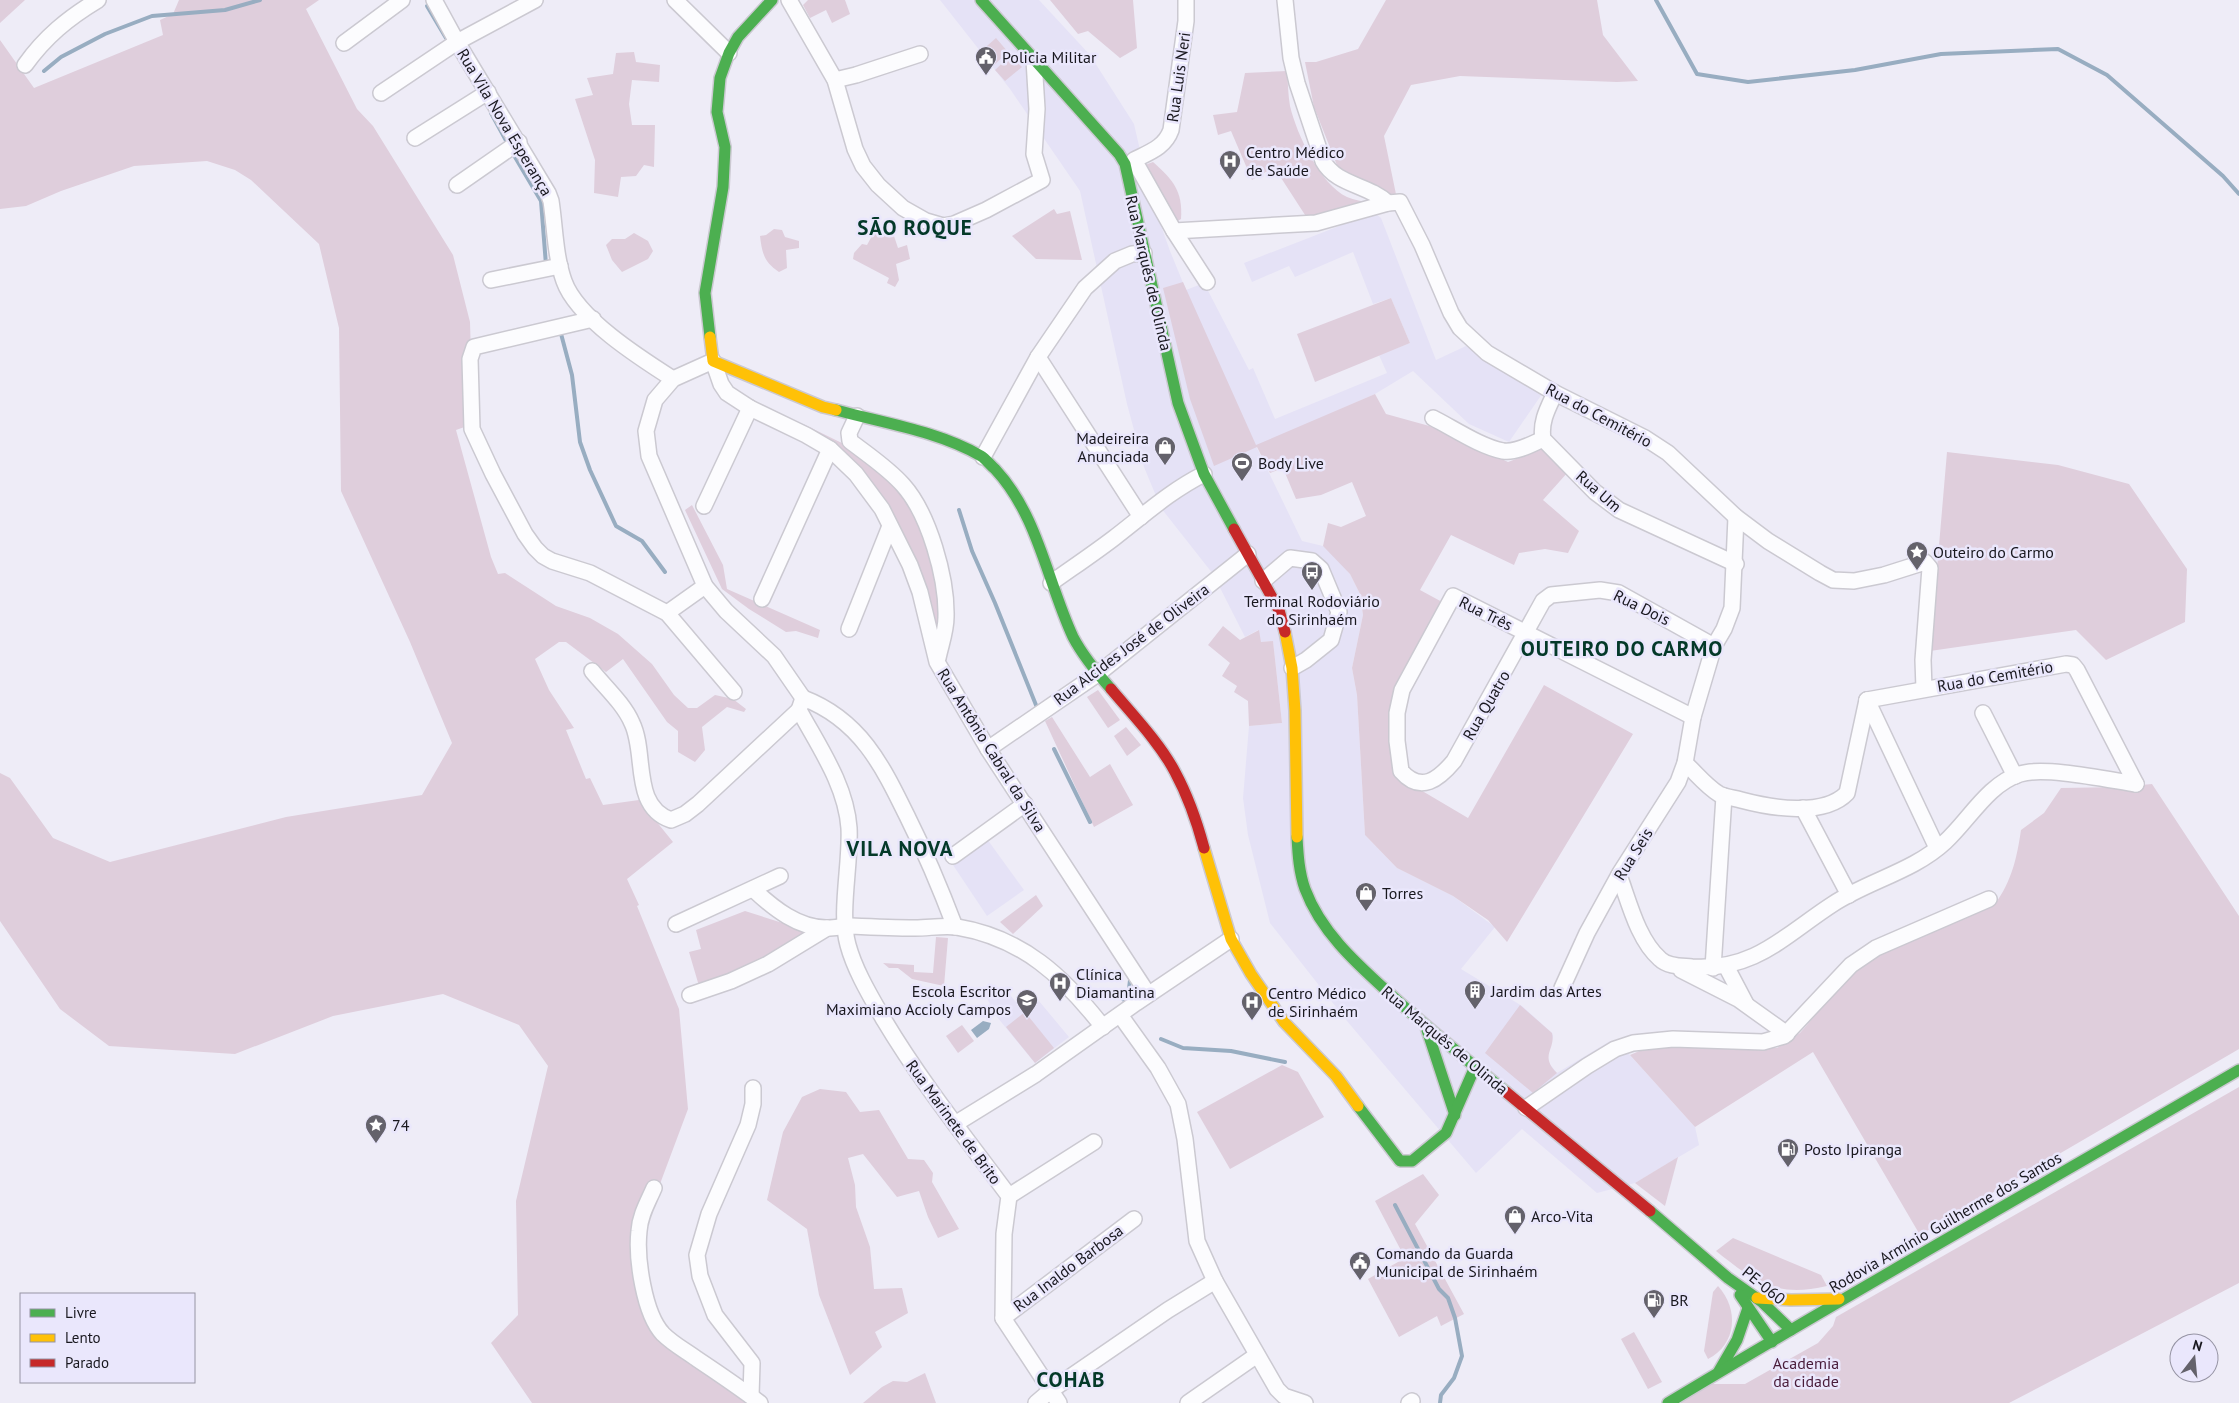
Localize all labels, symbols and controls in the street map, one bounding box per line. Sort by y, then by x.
street label: Rua Luis Neri [1162,31,1194,123]
street label: Rua Vila Nova Esperança [453,45,557,199]
public building icon: Policia Militar [974,45,998,76]
place label: Policia Militar [1002,47,1097,67]
place label: Centro Médico de Saúde [1246,142,1344,180]
hospital icon: Centro Médico de Saúde [1218,149,1242,180]
street label: Rua Marquês de Olinda [1121,193,1177,353]
district label: SÃO ROQUE [857,214,973,241]
street label: Rua do Cemitério [1543,379,1655,451]
place label: Madeireira Anunciada [1076,428,1149,466]
shop icon: Madeireira Anunciada [1153,435,1177,466]
sports icon: Body Live [1230,451,1254,482]
place label: Body Live [1258,453,1324,473]
street label: Rua Um [1572,466,1626,516]
place icon: Outeiro do Carmo [1905,540,1929,571]
place label: Outeiro do Carmo [1933,542,2054,562]
bus stop icon: Terminal Rodoviário do Sirinhaém [1300,560,1324,591]
street label: Rua Alcides José de Oliveira [1049,579,1213,709]
street label: Rua Dois [1611,585,1674,629]
place label: Terminal Rodoviário do Sirinhaém [1244,591,1380,629]
street label: Rua Três [1456,591,1516,635]
district label: OUTEIRO DO CARMO [1521,635,1723,662]
street label: Rua do Cemitério [1935,656,2055,696]
street label: Rua Antônio Cabral da Silva [933,664,1051,836]
street label: Rua Quatro [1458,667,1514,743]
street label: Rua Seis [1609,824,1657,884]
district label: VILA NOVA [846,835,953,862]
shop icon: Torres [1354,881,1378,912]
place label: Torres [1382,883,1423,903]
place label: Clínica Diamantina [1076,964,1155,1002]
hospital icon: Clínica Diamantina [1048,971,1072,1002]
building icon: Jardim das Artes [1463,979,1487,1010]
place label: Escola Escritor Maximiano Accioly Campos [826,981,1012,1019]
street label: Rua Marquês de Olinda [1378,981,1512,1099]
place label: Jardim das Artes [1490,981,1602,1001]
place label: Centro Médico de Sirinhaém [1268,983,1366,1021]
school or university icon: Escola Escritor Maximiano Accioly Campos [1015,988,1039,1019]
hospital icon: Centro Médico de Sirinhaém [1240,990,1264,1021]
street label: Rua Marinete de Brito [902,1056,1006,1188]
place icon: 74 [364,1113,388,1144]
place label: 74 [392,1115,410,1135]
fuel station icon: Posto Ipiranga [1776,1137,1800,1168]
place label: Posto Ipiranga [1804,1139,1902,1159]
street label: Rodovia Armínio Guilherme dos Santos [1825,1147,2065,1297]
shop icon: Arco-Vita [1503,1204,1527,1235]
place label: Arco-Vita [1531,1206,1593,1226]
street label: Rua Inaldo Barbosa [1009,1220,1127,1316]
place label: Comando da Guarda Municipal de Sirinhaém [1376,1243,1537,1281]
public building icon: Comando da Guarda Municipal de Sirinhaém [1348,1250,1372,1281]
street label: PE-060 [1738,1262,1790,1309]
fuel station icon: BR [1642,1288,1666,1319]
place label: BR [1670,1290,1689,1310]
legend [20,1293,195,1383]
text: Livre [65,1303,97,1322]
text: Lento [65,1328,101,1347]
north arrow [2169,1333,2219,1383]
text: N [2191,1336,2204,1355]
text: Parado [65,1353,109,1372]
park label: Academia da cidade [1773,1353,1839,1391]
district label: COHAB [1037,1366,1105,1393]

